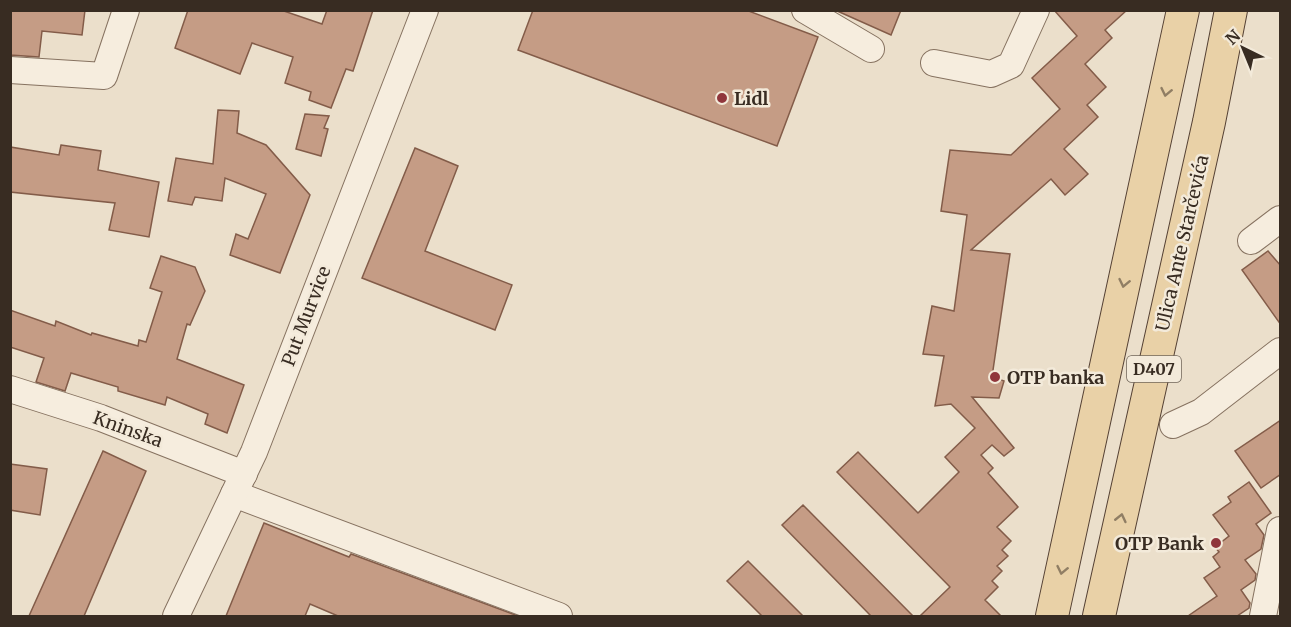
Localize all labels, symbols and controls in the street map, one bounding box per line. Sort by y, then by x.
north arrow [1213,18,1273,78]
text: N [1221,25,1244,49]
place label: Lidl [734,87,769,110]
one-way arrow [1160,87,1173,97]
marker: Lidl [715,91,729,105]
street label: Ulica Ante Starčevića [1151,152,1214,333]
street label: Put Murvice [276,263,336,369]
one-way arrow [1119,277,1132,287]
road number: D407 [1127,356,1181,382]
place label: OTP banka [1007,366,1104,389]
marker: OTP banka [988,370,1002,384]
street label: Kninska [90,406,166,452]
one-way arrow [1114,514,1127,524]
place label: OTP Bank [1115,532,1204,555]
marker: OTP Bank [1209,536,1223,550]
one-way arrow [1056,565,1069,575]

